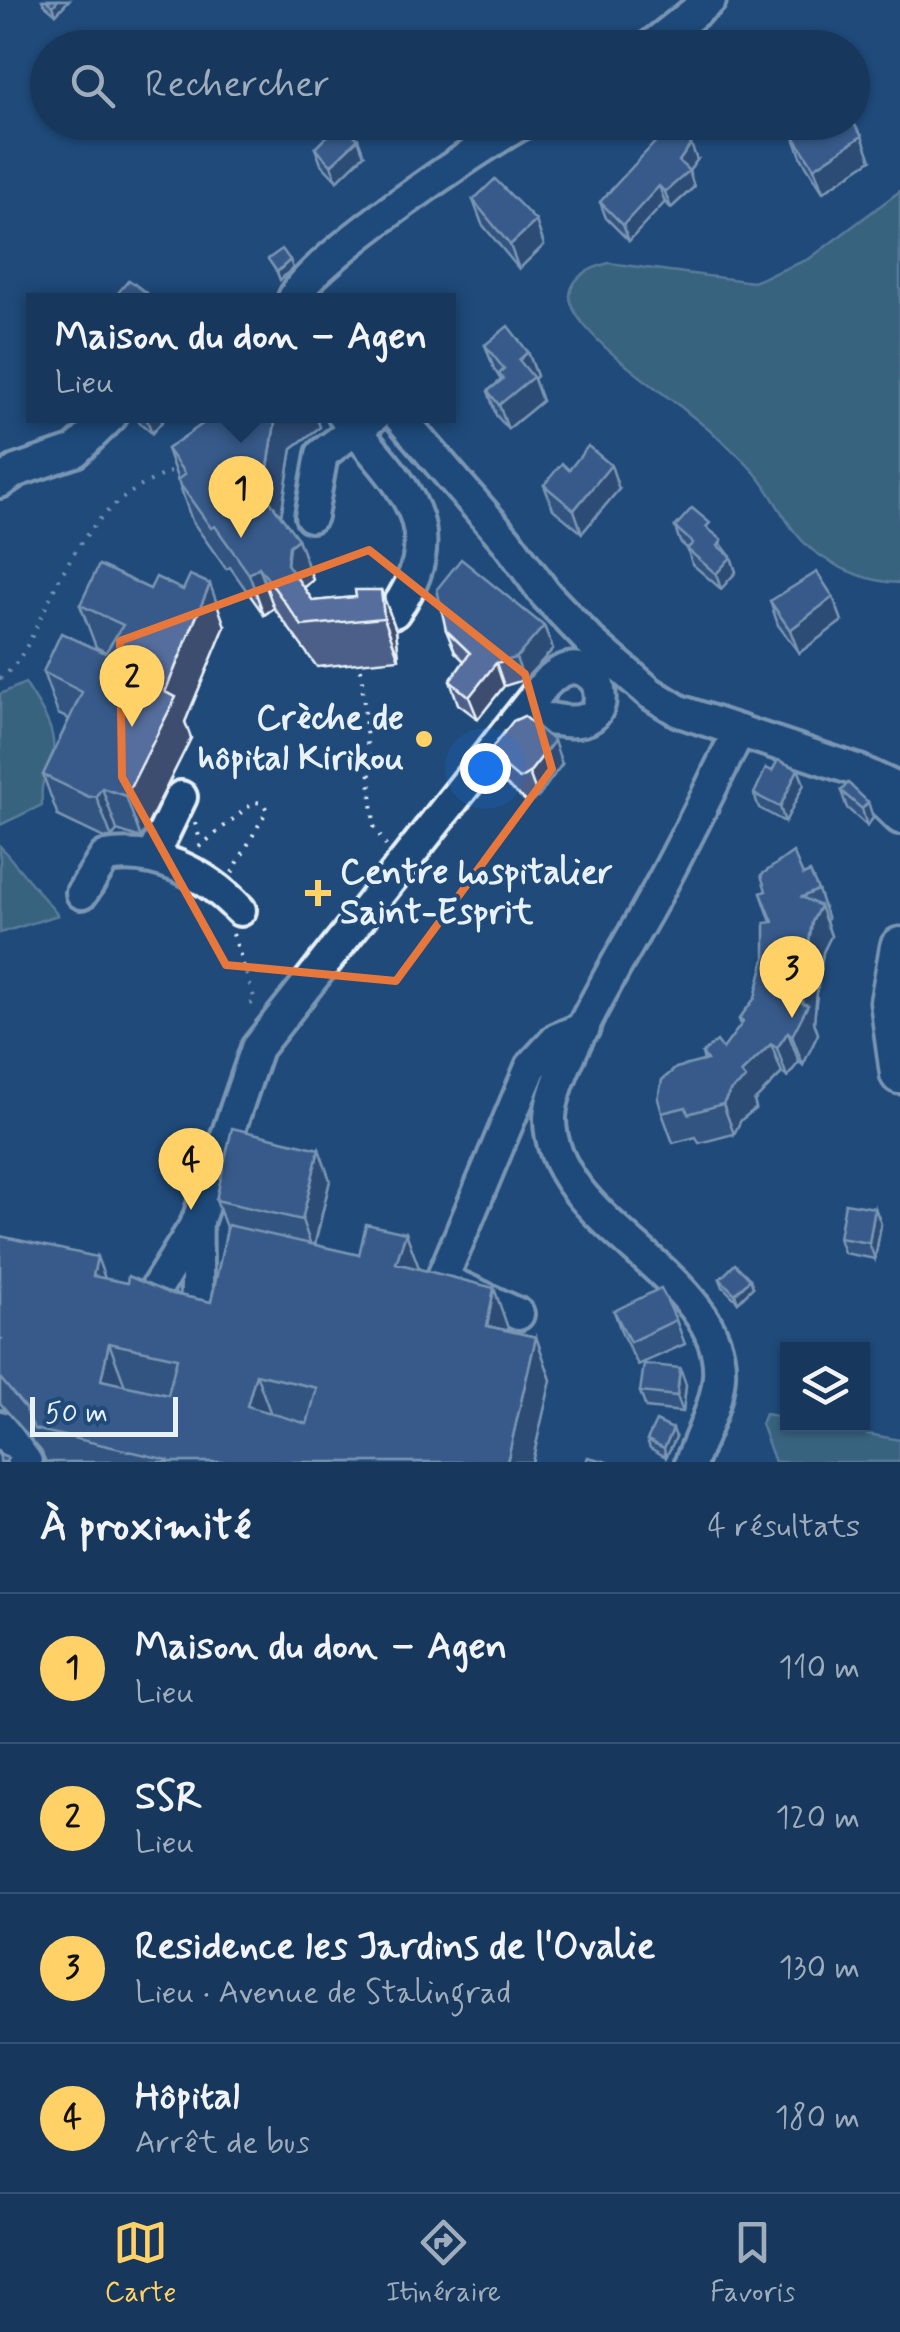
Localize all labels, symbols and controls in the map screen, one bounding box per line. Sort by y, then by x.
search box [30,30,870,140]
icon: search [65,58,120,113]
text: Rechercher [145,61,330,110]
popup [26,293,456,423]
text: Maison du don – Agen [55,313,427,362]
text: Lieu [55,362,114,404]
pin: 1 [208,456,274,538]
pin: 2 [100,644,164,727]
place label: Crèche de hôpital Kirikou [198,696,404,782]
marker: Crèche de hôpital Kirikou [413,728,435,750]
your location [460,743,511,794]
place label: Centre hospitalier Saint-Esprit [340,850,613,936]
marker: Centre hospitalier Saint-Esprit [305,880,331,906]
pin: 3 [760,936,824,1018]
pin: 4 [158,1128,224,1210]
map controls [780,1342,870,1432]
button: layers [780,1342,870,1432]
scale bar [30,1392,178,1436]
text: 50 m [45,1396,108,1433]
text: À proximité [40,1500,251,1555]
text: 4 résultats [707,1506,860,1548]
text: Maison du don – Agen [135,1623,507,1672]
text: 1 [65,1647,80,1689]
text: 110 m [779,1647,860,1689]
text: Lieu [135,1672,194,1714]
text: SSR [135,1773,202,1822]
text: 2 [65,1797,80,1839]
text: 120 m [775,1797,860,1839]
text: Lieu [135,1822,194,1864]
text: Residence les Jardins de l'Ovalie [135,1923,655,1972]
text: 3 [65,1947,80,1989]
text: 130 m [779,1947,860,1989]
text: Lieu · Avenue de Stalingrad [135,1972,511,2014]
text: Hôpital [135,2073,240,2122]
text: 4 [63,2097,82,2139]
text: 180 m [775,2097,860,2139]
text: Arrêt de bus [135,2122,310,2164]
tab: Carte [105,2215,176,2312]
tab: Itinéraire [386,2215,501,2312]
tab: Favoris [710,2215,795,2312]

